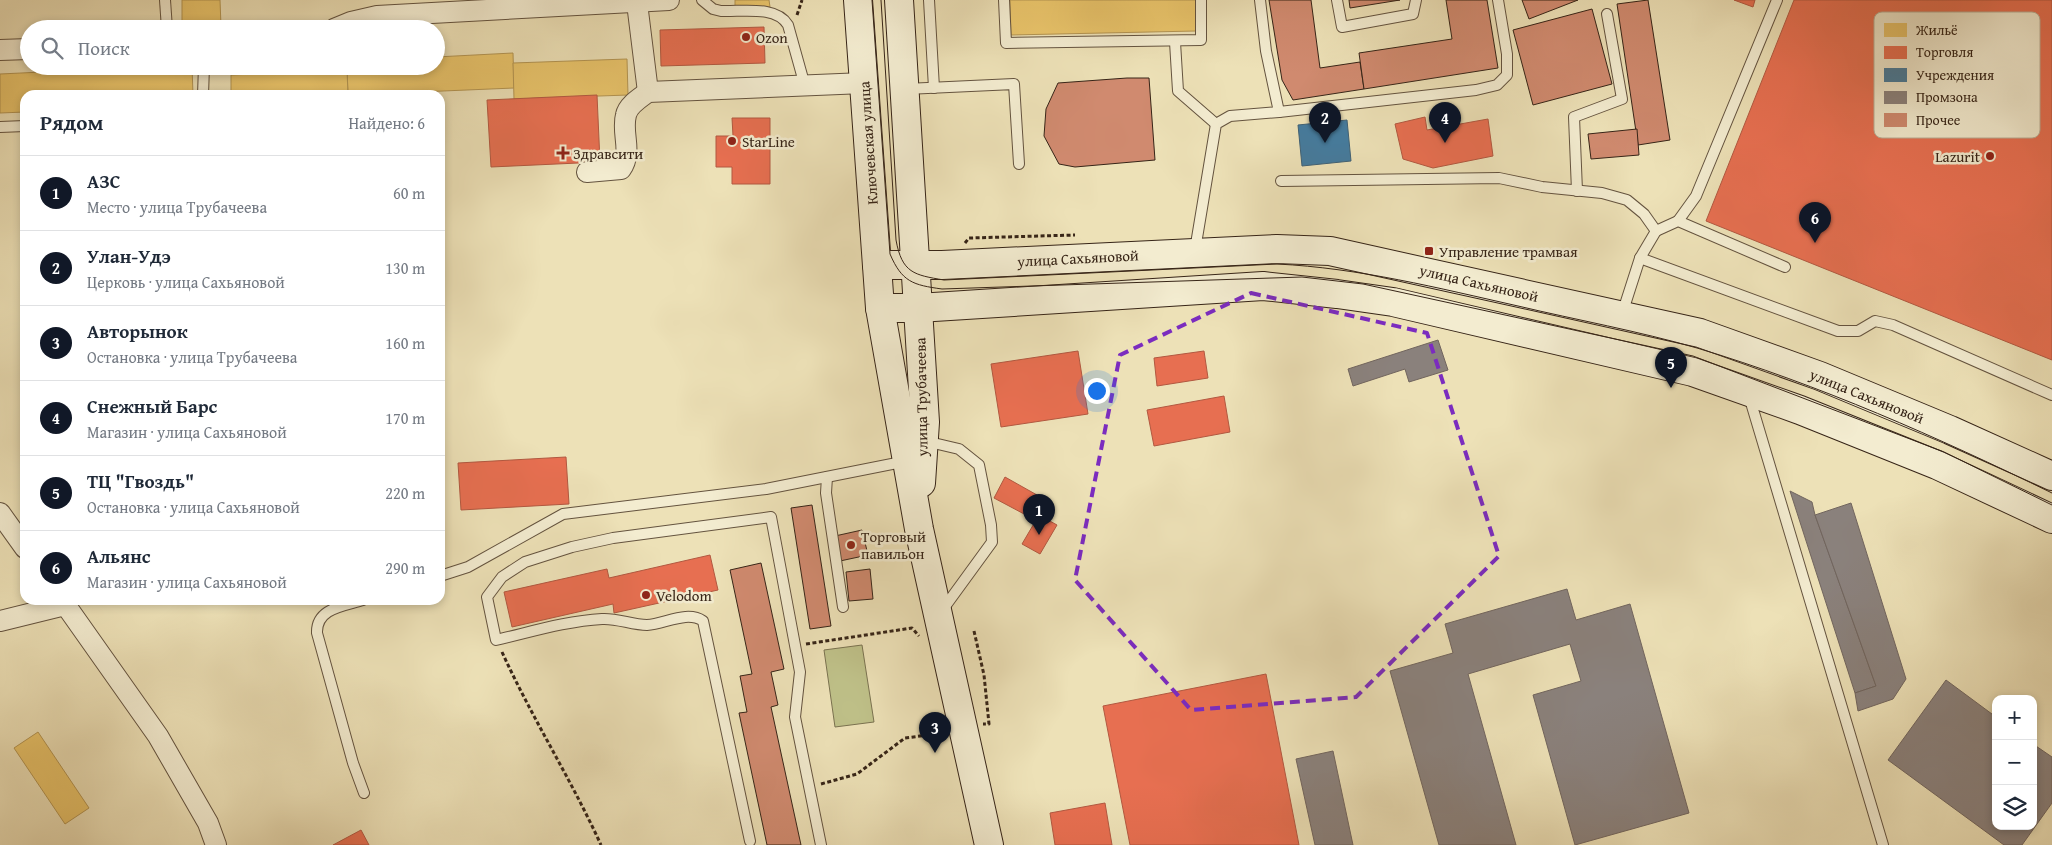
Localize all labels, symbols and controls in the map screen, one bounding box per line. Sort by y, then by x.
legend [1874,12,2040,138]
search box [20,20,445,75]
text: Жильё [1915,20,1958,40]
place label: Ozon [756,27,788,48]
marker: Ozon [740,31,752,43]
icon: search [38,34,66,62]
text: Поиск [78,34,130,62]
text: Торговля [1916,42,1973,62]
text: Учреждения [1916,65,1994,85]
street label: Ключевская улица [853,80,883,205]
text: Промзона [1916,87,1978,107]
pin: 2 [1309,102,1341,143]
pin: 4 [1429,102,1461,143]
text: Рядом [40,107,103,138]
text: Прочее [1916,110,1961,130]
text: Найдено: 6 [348,111,425,135]
place label: StarLine [742,131,795,152]
marker: StarLine [726,135,738,147]
place label: Здравсити [573,143,643,164]
place label: Lazurit [1935,146,1981,167]
marker: Здравсити [557,147,569,159]
marker: Lazurit [1984,150,1996,162]
text: АЗС [87,167,121,195]
text: 1 [52,181,60,205]
text: 60 m [393,181,425,205]
text: Место · улица Трубачеева [87,195,267,219]
pin: 6 [1799,202,1831,243]
place label: Управление трамвая [1439,241,1578,262]
text: Улан-Удэ [87,242,171,270]
street label: улица Сахьяновой [1016,244,1139,272]
marker: Управление трамвая [1423,245,1435,257]
text: 2 [52,256,60,280]
text: 130 m [385,256,425,280]
street label: улица Сахьяновой [1416,259,1541,307]
text: Церковь · улица Сахьяновой [87,270,285,294]
text: Авторынок [87,317,188,345]
text: 3 [52,331,60,355]
text: 160 m [385,331,425,355]
street label: улица Трубачеева [909,336,933,458]
text: Остановка · улица Трубачеева [87,345,297,369]
pin: 5 [1655,347,1687,388]
street label: улица Сахьяновой [1806,363,1927,429]
your location [1084,378,1110,404]
text: Снежный Барс [87,392,217,420]
text: 4 [52,406,60,430]
text: 170 m [385,406,425,430]
text: Магазин · улица Сахьяновой [87,420,287,444]
text: ТЦ "Гвоздь" [87,467,194,495]
text: 5 [52,481,60,505]
text: 220 m [385,481,425,505]
pin: 1 [1023,494,1055,535]
text: Остановка · улица Сахьяновой [87,495,300,519]
place label: Торговый павильон [861,526,926,564]
marker: Торговый павильон [845,539,857,551]
text: Альянс [87,542,151,570]
text: 6 [52,556,60,580]
text: 290 m [385,556,425,580]
text: Магазин · улица Сахьяновой [87,570,287,594]
place label: Velodom [656,585,712,606]
marker: Velodom [640,589,652,601]
map controls [1992,695,2037,830]
button: + [1992,695,2037,740]
pin: 3 [919,712,951,753]
button: − [1992,740,2037,785]
button: layers [1992,785,2037,830]

